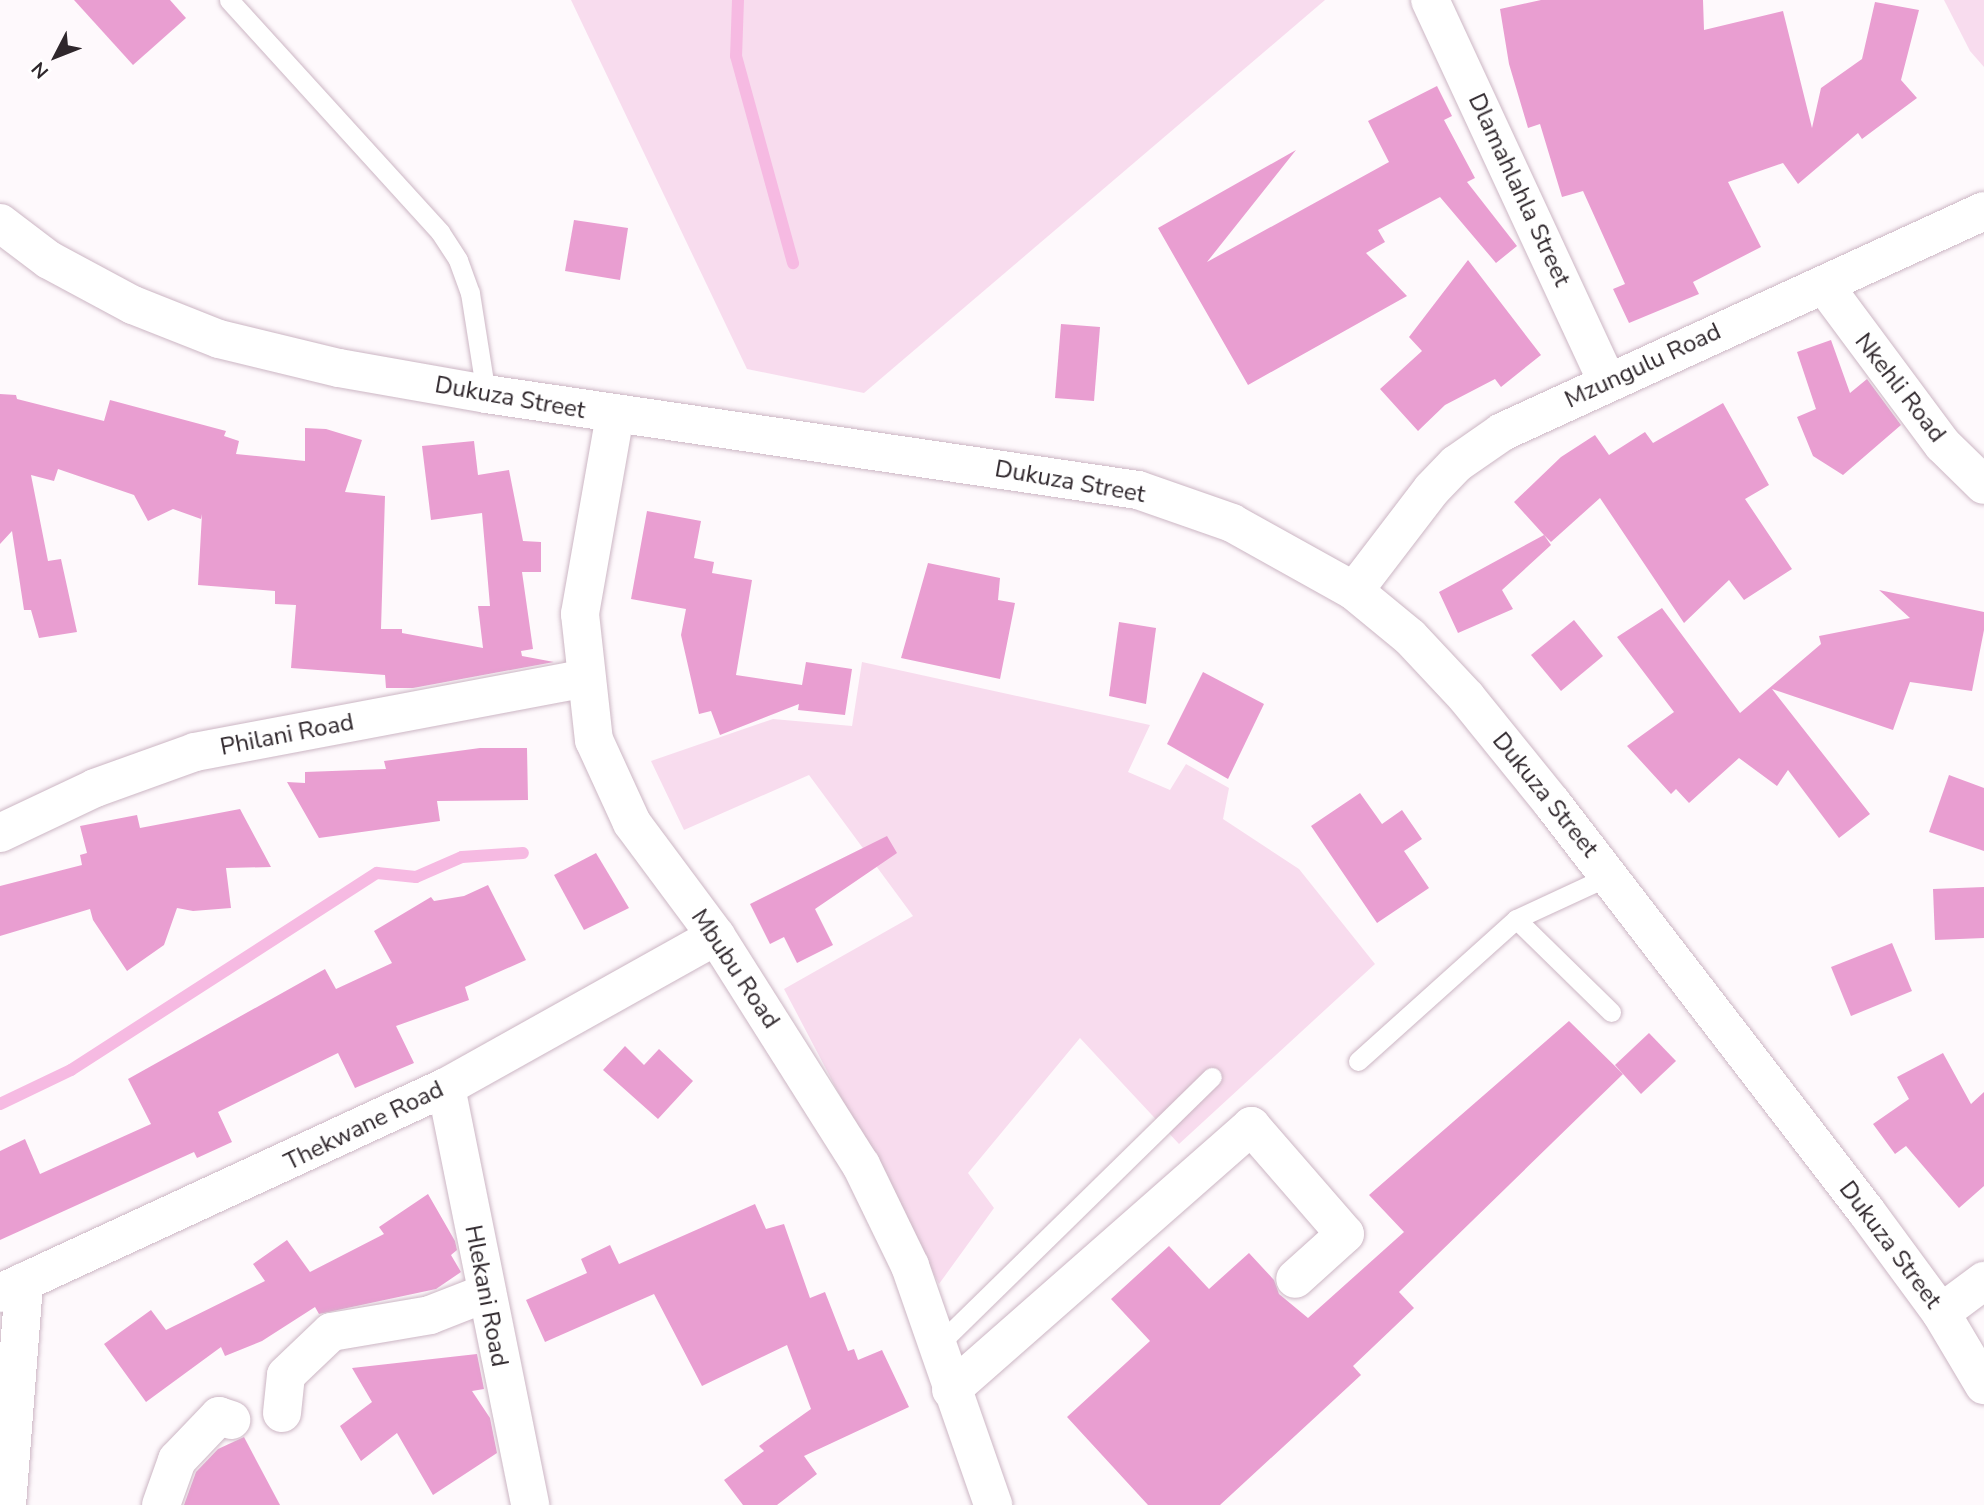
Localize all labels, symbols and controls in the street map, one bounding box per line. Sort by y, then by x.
north arrow [21,21,91,91]
text: N [26,56,55,84]
street label: Dlamahlahla Street [1462,89,1576,291]
street label: Mzungulu Road [1560,317,1726,415]
street label: Nkehli Road [1848,328,1952,448]
street label: Dukuza Street [433,371,587,425]
street label: Dukuza Street [993,455,1147,509]
street label: Philani Road [218,708,356,762]
street label: Dukuza Street [1486,727,1604,863]
street label: Mbubu Road [685,904,785,1034]
street label: Thekwane Road [280,1075,448,1177]
street label: Dukuza Street [1833,1176,1947,1314]
street label: Hlekani Road [458,1223,514,1369]

